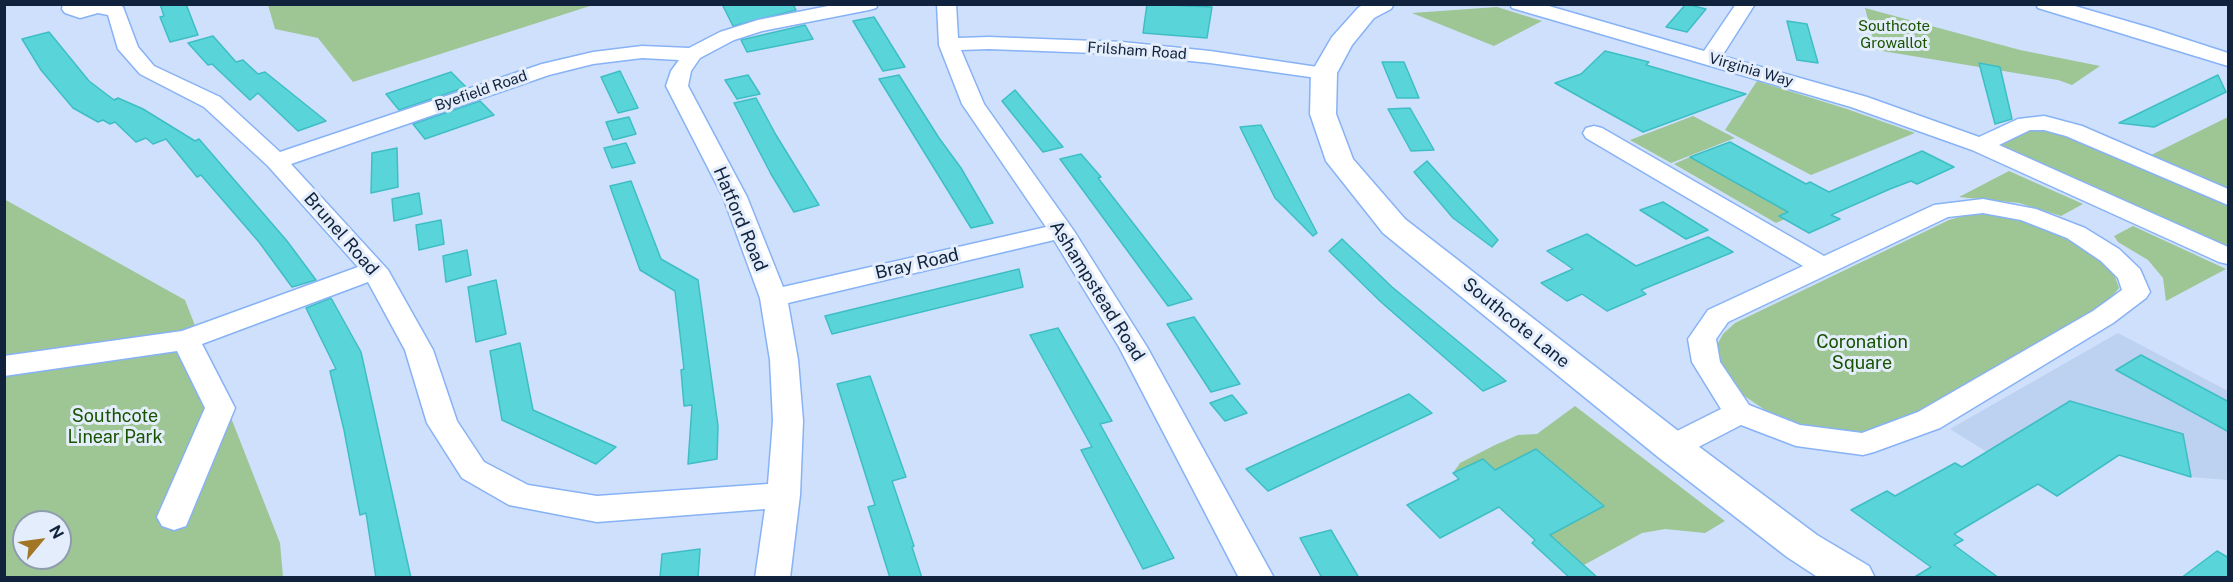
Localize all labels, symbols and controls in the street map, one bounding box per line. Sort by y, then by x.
park label: Southcote Growallot [1858,17,1930,52]
street label: Frilsham Road [1087,39,1187,63]
street label: Virginia Way [1707,49,1795,91]
street label: Byefield Road [432,67,530,115]
street label: Hatford Road [708,164,772,274]
street label: Brunel Road [299,188,383,280]
street label: Ashampstead Road [1045,217,1149,365]
street label: Bray Road [873,244,961,284]
street label: Southcote Lane [1458,273,1574,373]
park label: Coronation Square [1816,331,1908,374]
park label: Southcote Linear Park [67,405,163,448]
north arrow [12,510,72,570]
text: N [45,522,68,542]

